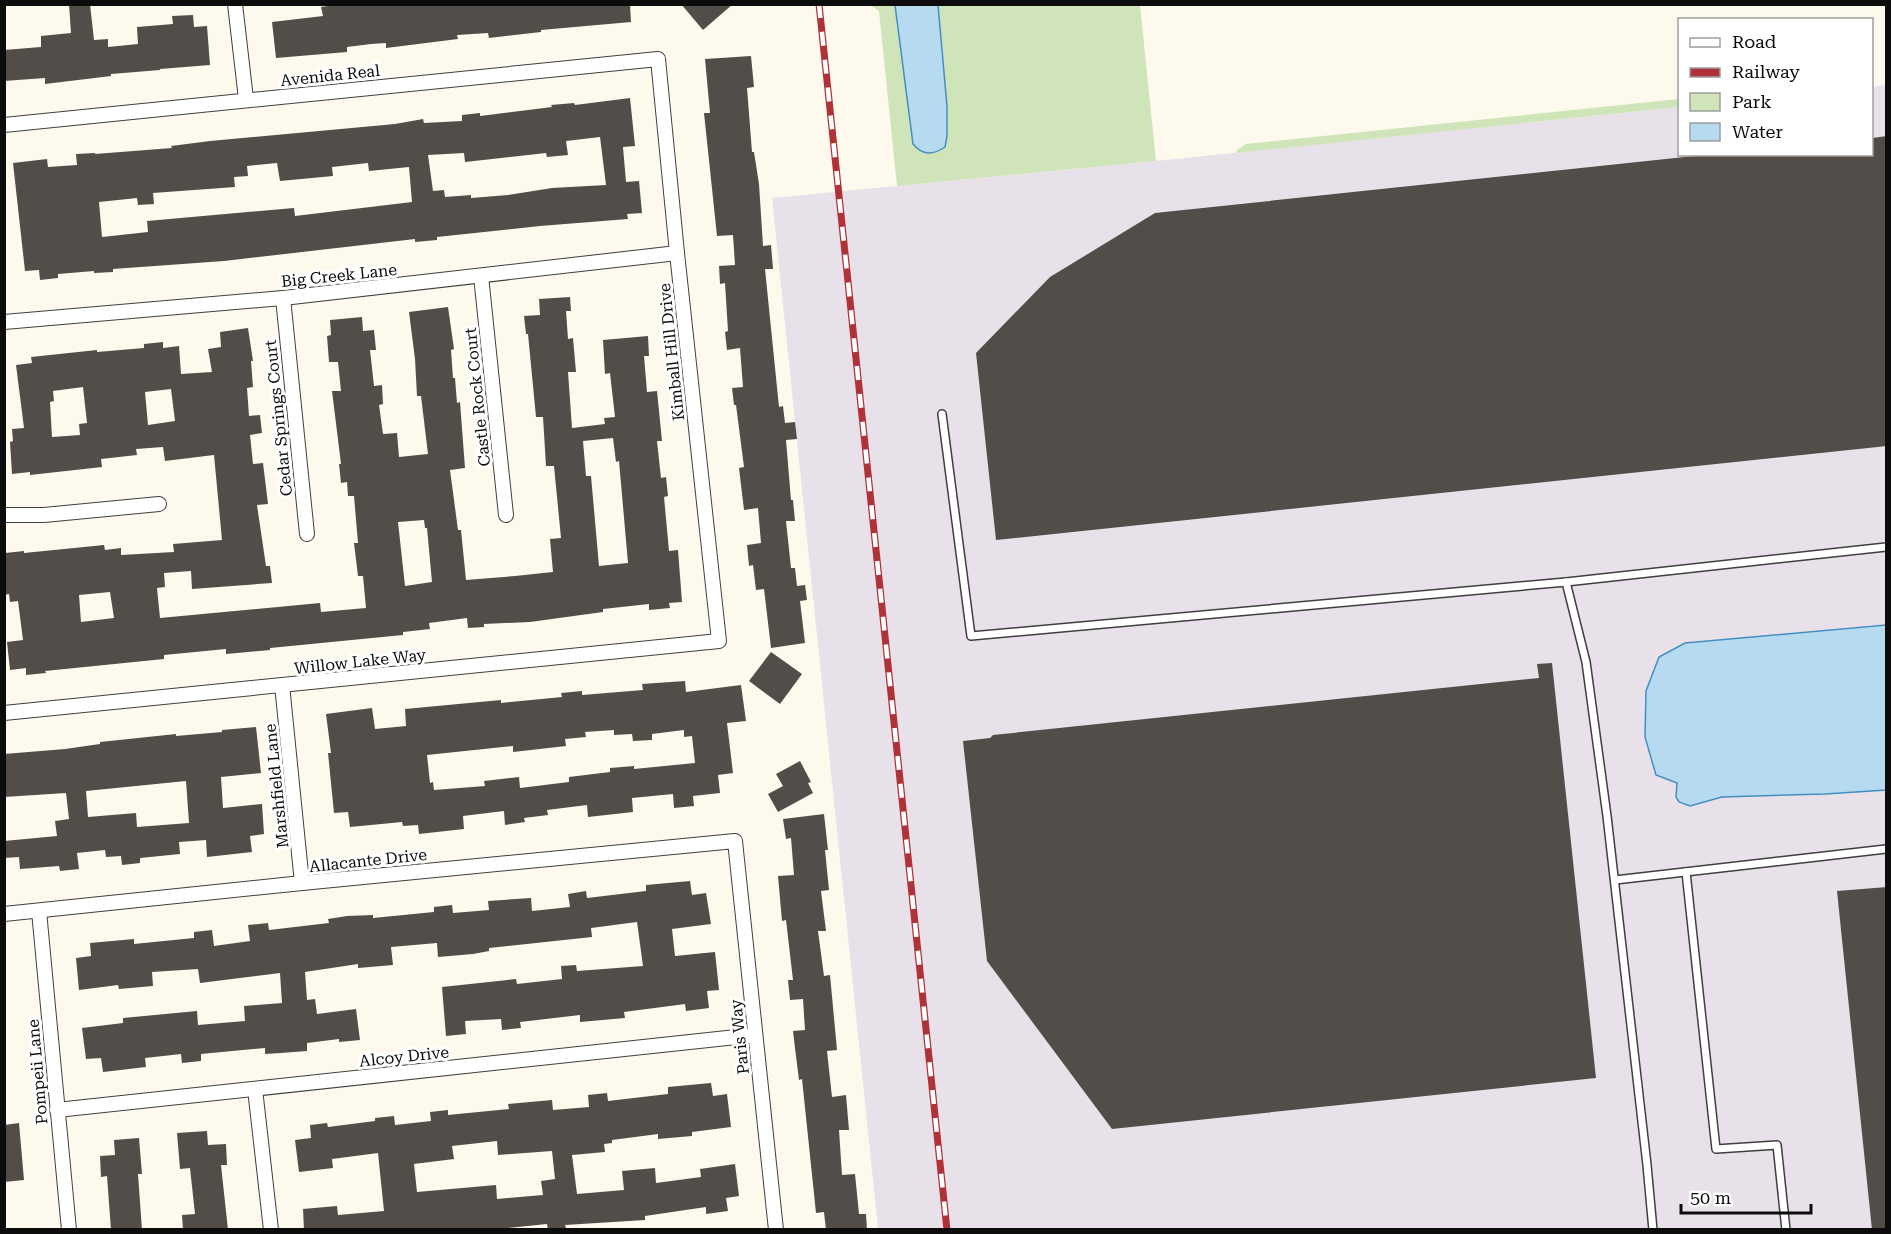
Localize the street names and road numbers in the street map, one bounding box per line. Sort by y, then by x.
street label: Avenida Real [279,61,381,90]
street label: Big Creek Lane [280,260,398,291]
street label: Kimball Hill Drive [655,282,688,422]
street label: Castle Rock Court [461,327,494,467]
street label: Cedar Springs Court [261,339,296,497]
street label: Willow Lake Way [293,645,427,678]
street label: Marshfield Lane [261,723,292,849]
street label: Allacante Drive [308,845,428,876]
street label: Paris Way [726,998,753,1075]
street label: Pompeii Lane [23,1018,52,1125]
street label: Alcoy Drive [358,1042,450,1071]

